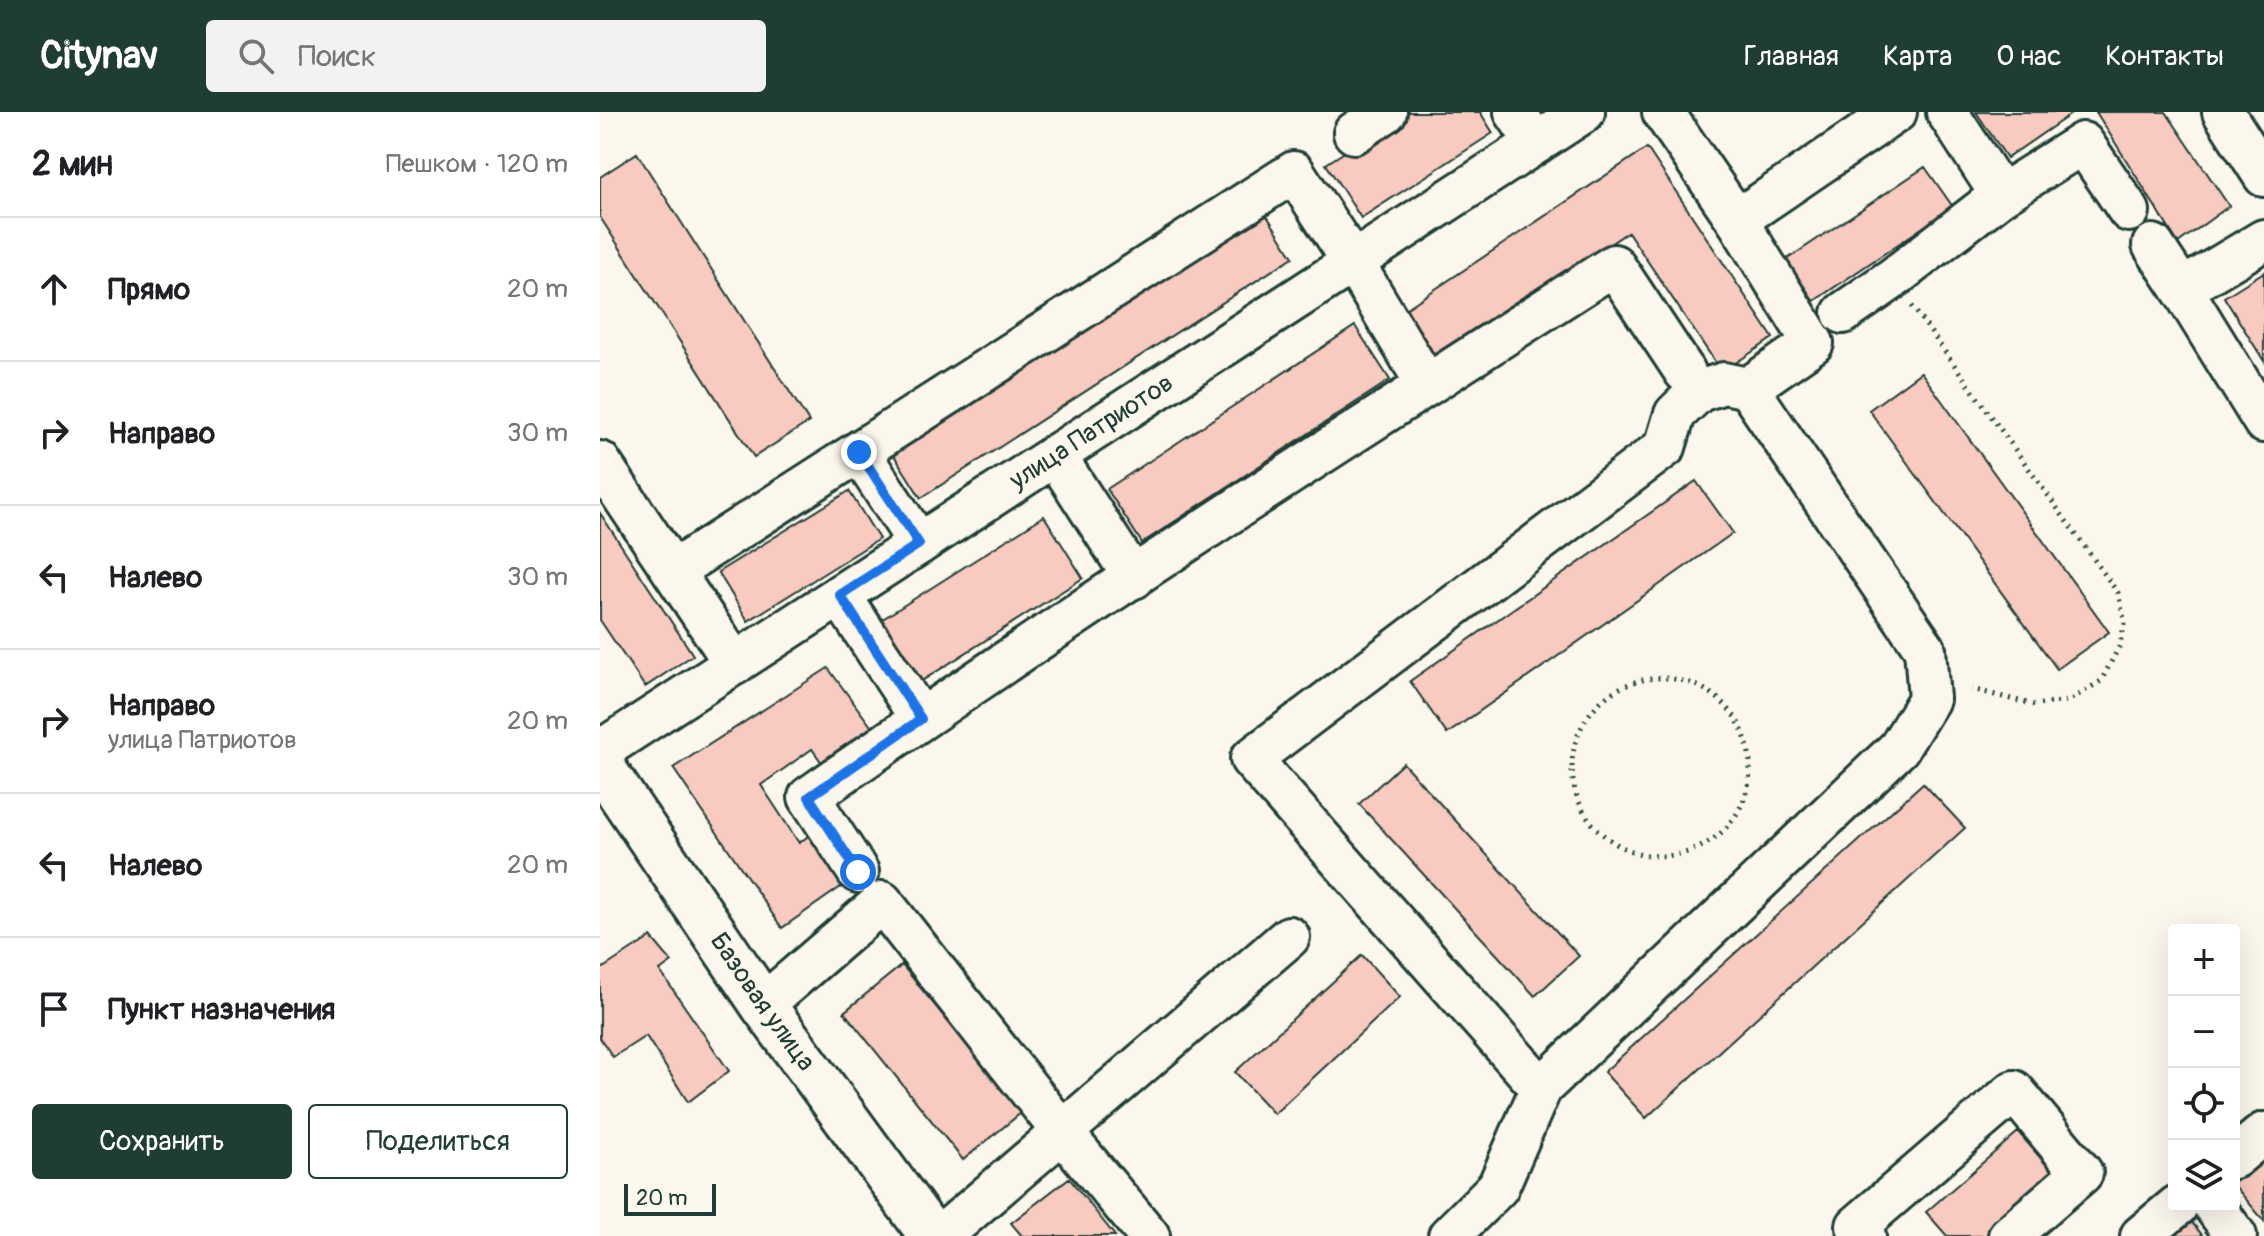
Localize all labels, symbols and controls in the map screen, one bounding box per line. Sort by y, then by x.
search box [206,20,766,92]
text: Citynav [40,32,158,80]
icon: search [234,34,278,78]
text: Поиск [298,38,376,75]
text: Главная [1744,39,1839,74]
text: Карта [1883,39,1952,74]
text: О нас [1996,39,2061,74]
text: Контакты [2105,39,2224,74]
text: 2 мин [32,143,113,186]
text: Пешком · 120 m [386,148,568,180]
icon: ahead [32,267,76,311]
text: Прямо [108,271,190,308]
text: 20 m [507,273,568,305]
street label: улица Патриотов [1003,367,1179,497]
icon: right [32,411,76,455]
text: Направо [108,415,215,452]
text: 30 m [507,417,568,449]
route end [841,434,877,470]
icon: left [32,555,76,599]
text: Налево [108,559,202,596]
text: 30 m [507,561,568,593]
text: Направо [108,687,215,724]
icon: right [32,699,76,743]
text: 20 m [507,705,568,737]
text: улица Патриотов [108,724,297,756]
icon: left [32,843,76,887]
text: Налево [108,847,202,884]
text: 20 m [507,849,568,881]
route start [840,854,876,890]
map controls [2168,924,2240,1212]
button: + [2168,924,2240,996]
street label: Базовая улица [703,927,822,1077]
icon: arrive [32,987,76,1031]
text: Пункт назначения [108,991,335,1028]
button: − [2168,996,2240,1068]
button: locate [2168,1068,2240,1140]
button: Сохранить [32,1104,292,1179]
button: Поделиться [308,1104,568,1179]
button: layers [2168,1140,2240,1212]
scale bar [624,1180,716,1216]
text: 20 m [636,1184,688,1212]

